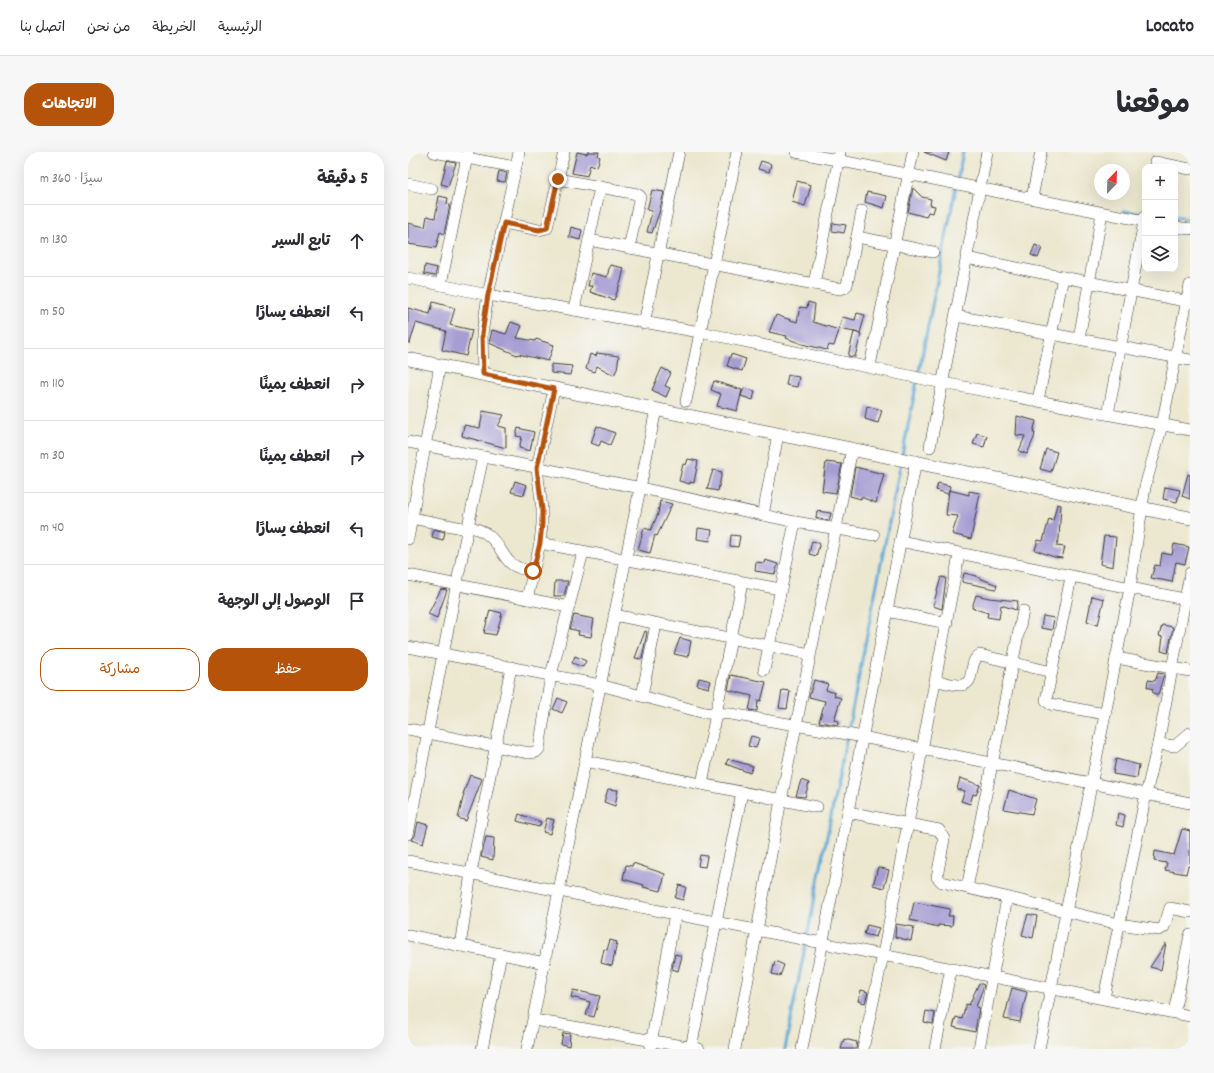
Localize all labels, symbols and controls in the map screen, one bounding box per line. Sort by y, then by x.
text: Locato [1146,14,1194,41]
text: اتصل بنا [20,18,65,38]
text: من نحن [87,18,130,38]
text: الخريطة [152,18,196,38]
text: الرئيسية [218,18,262,38]
button: الاتجاهات [24,83,114,126]
text: موقعنا [1116,87,1190,127]
north arrow [1094,164,1130,200]
map controls [1142,164,1178,272]
button: + [1142,164,1178,200]
text: 5 دقيقة [317,168,368,192]
text: سيرًا · 360 m [40,170,103,189]
route end [549,170,567,188]
button: − [1142,200,1178,236]
icon: ahead [346,230,368,252]
text: 130 m [40,231,68,250]
text: تابع السير [273,231,330,253]
button: layers [1142,236,1178,272]
icon: left [346,302,368,324]
text: 50 m [40,303,65,322]
text: انعطف يسارًا [256,303,330,325]
icon: right [346,374,368,396]
text: 110 m [40,375,65,394]
text: انعطف يمينًا [260,375,330,397]
icon: right [346,446,368,468]
text: 30 m [40,447,65,466]
text: انعطف يمينًا [260,447,330,469]
icon: left [346,518,368,540]
text: 40 m [40,519,64,538]
text: انعطف يسارًا [256,519,330,541]
route start [524,562,542,580]
icon: arrive [346,590,368,612]
text: الوصول إلى الوجهة [218,591,330,613]
button: مشاركة [40,648,200,691]
button: حفظ [208,648,368,691]

